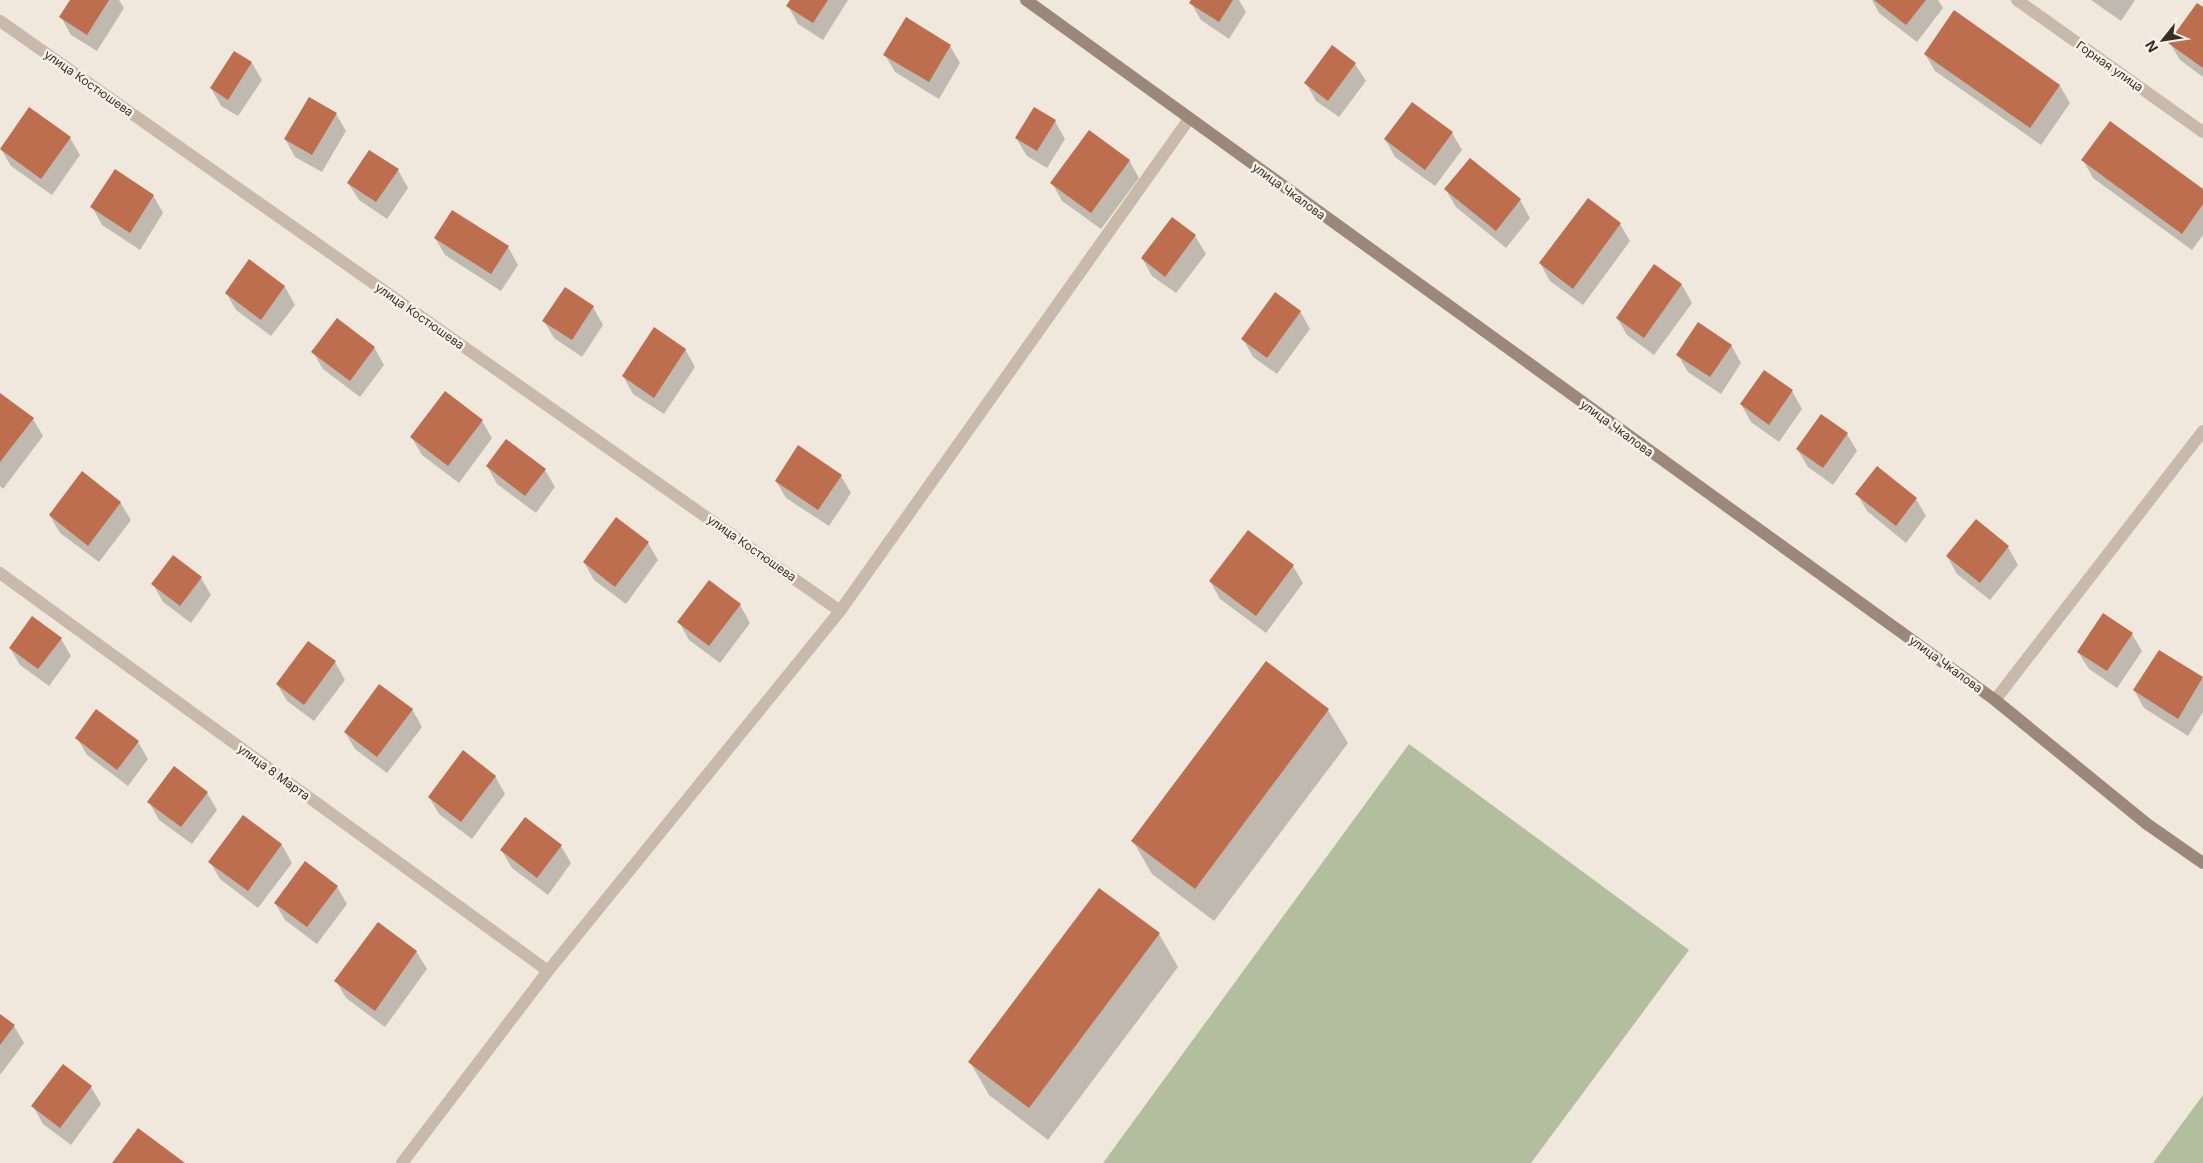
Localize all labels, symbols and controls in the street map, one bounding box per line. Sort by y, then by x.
north arrow [2138,15,2188,65]
street label: Горная улица [2074,37,2146,95]
text: N [2141,38,2161,56]
street label: улица Костюшева [42,47,136,119]
street label: улица Чкалова [1250,159,1328,223]
street label: улица Костюшева [373,280,467,352]
street label: улица Чкалова [1578,396,1656,460]
street label: улица Костюшева [705,512,799,584]
street label: улица Чкалова [1907,632,1985,696]
street label: улица 8 Марта [235,741,313,803]

